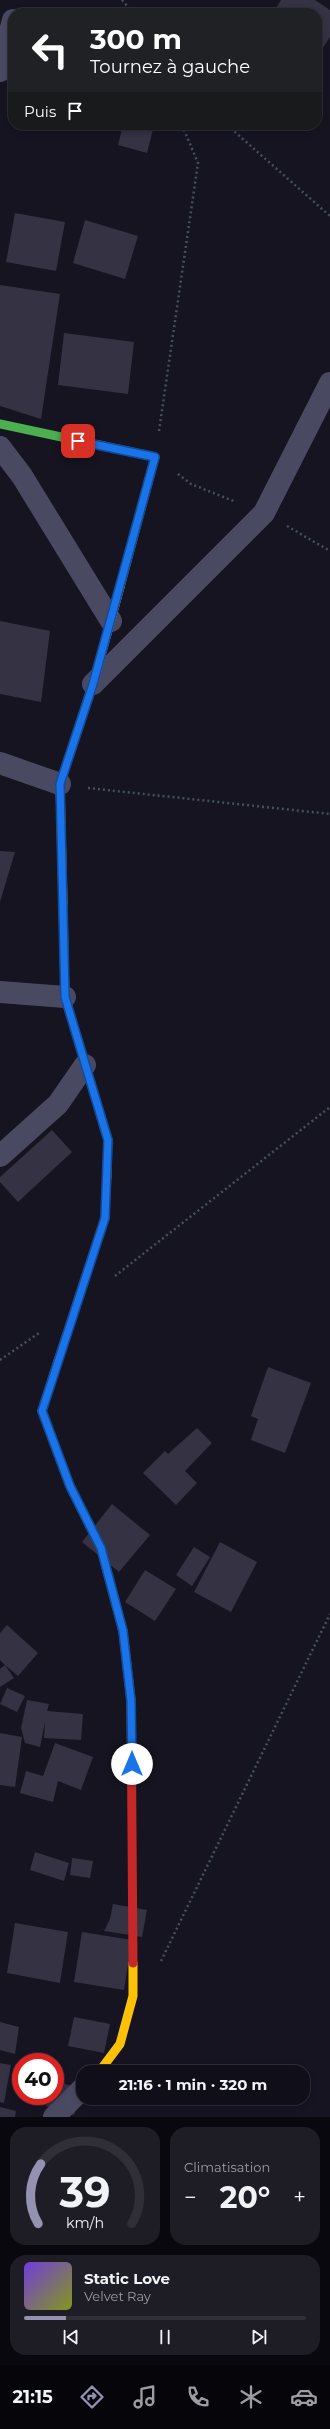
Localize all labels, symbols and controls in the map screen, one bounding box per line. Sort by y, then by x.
text: 300 m [90,22,182,56]
icon: left [24,24,76,76]
text: Tournez à gauche [90,56,250,78]
icon: arrive [64,100,86,122]
text: Puis [24,102,56,121]
pin [61,424,95,458]
icon: arrive [67,430,89,452]
position arrow [111,1743,153,1785]
speed limit sign: 40 [12,2053,64,2105]
text: 21:16 · 1 min · 320 m [119,2075,267,2094]
text: Climatisation [184,2159,270,2175]
text: 39 [58,2167,111,2217]
text: 20° [220,2179,270,2216]
text: − [184,2184,197,2211]
text: + [293,2184,306,2211]
text: km/h [66,2214,104,2232]
text: Static Love [84,2269,170,2288]
text: Velvet Ray [84,2288,151,2304]
icon: previous [60,2326,82,2348]
icon: pause [154,2326,176,2348]
icon: next [248,2326,270,2348]
icon: directions [78,2383,106,2411]
icon: music [131,2383,159,2411]
icon: phone [184,2383,212,2411]
icon: climate [237,2383,265,2411]
icon: car [290,2383,318,2411]
text: 21:15 [12,2386,53,2408]

